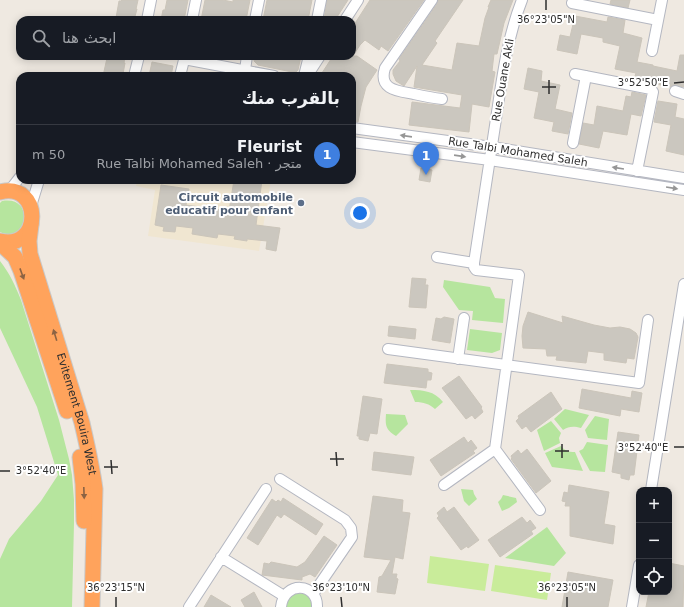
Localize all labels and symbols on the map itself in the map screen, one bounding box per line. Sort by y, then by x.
text: 36°23'05"N [517,14,575,25]
street label: Rue Ouane Akli [489,38,517,122]
text: 3°52'50"E [618,77,668,88]
one-way arrow [400,132,412,139]
street label: Rue Talbi Mohamed Saleh [447,135,589,169]
pin: 1 [413,142,439,175]
one-way arrow [454,153,466,159]
one-way arrow [612,165,624,171]
one-way arrow [666,185,678,191]
place label: Circuit automobile educatif pour enfant [165,191,293,217]
marker: Circuit automobile educatif pour enfant [296,198,306,208]
your location [350,203,370,223]
one-way arrow [20,268,26,280]
one-way arrow [52,329,58,341]
street label: Evitement Bouira West [54,351,99,477]
text: 3°52'40"E [618,442,668,453]
text: 3°52'40"E [16,465,66,476]
one-way arrow [80,487,87,499]
text: 36°23'15"N [87,582,145,593]
text: 36°23'10"N [312,582,370,593]
text: 36°23'05"N [538,582,596,593]

